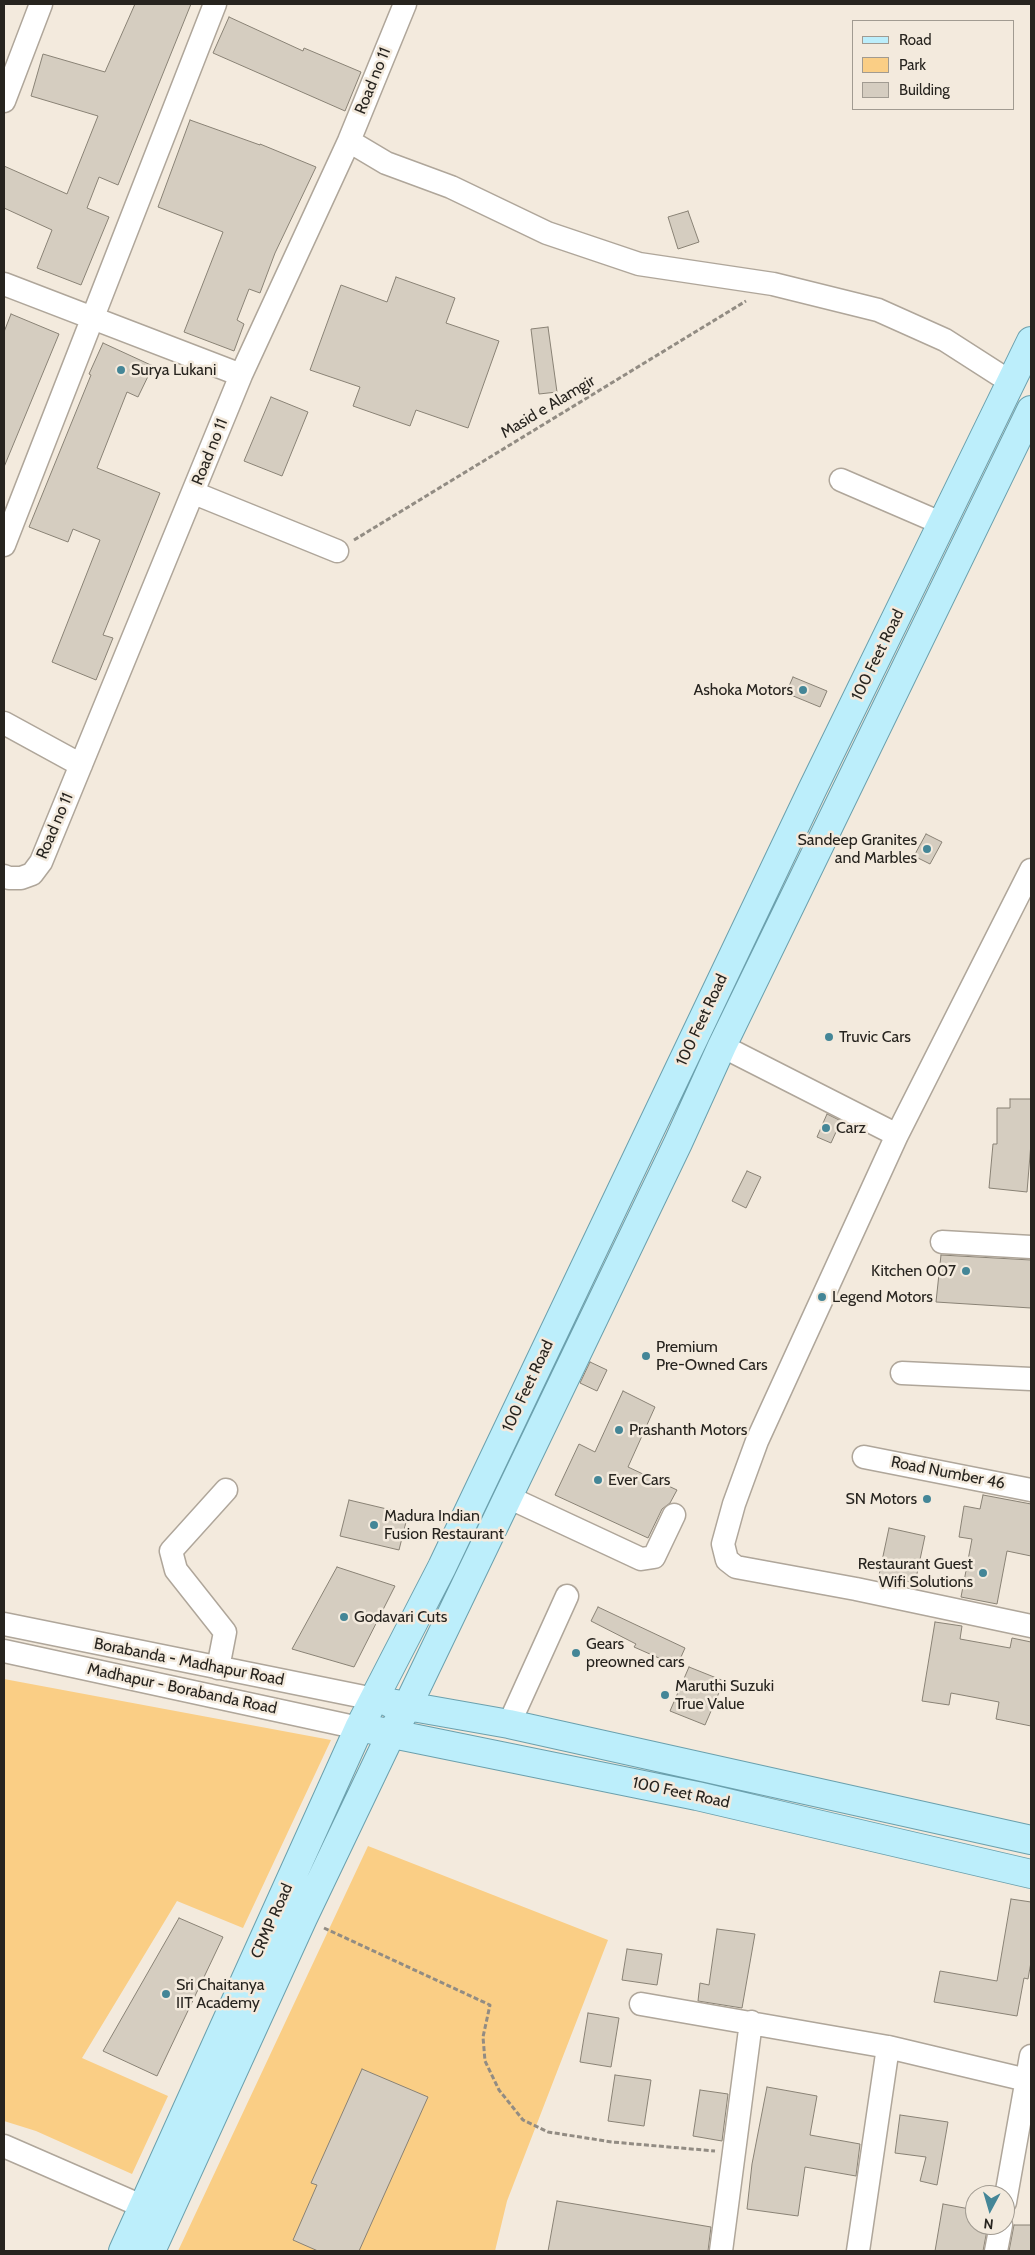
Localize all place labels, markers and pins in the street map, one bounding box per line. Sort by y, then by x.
place label: Surya Lukani [131,360,216,380]
marker: Surya Lukani [115,364,127,376]
place label: Ashoka Motors [693,680,793,700]
marker: Ashoka Motors [797,684,809,696]
place label: Sandeep Granites and Marbles [797,830,917,868]
marker: Sandeep Granites and Marbles [921,843,933,855]
place label: Truvic Cars [839,1027,911,1047]
marker: Truvic Cars [823,1031,835,1043]
place label: Carz [836,1118,866,1138]
marker: Carz [820,1122,832,1134]
place label: Kitchen 007 [871,1261,956,1281]
marker: Kitchen 007 [960,1265,972,1277]
place label: Legend Motors [832,1287,933,1307]
marker: Legend Motors [816,1291,828,1303]
place label: Premium Pre-Owned Cars [656,1337,768,1375]
marker: Premium Pre-Owned Cars [640,1350,652,1362]
place label: Prashanth Motors [629,1420,747,1440]
marker: Prashanth Motors [613,1424,625,1436]
place label: Ever Cars [608,1470,670,1490]
marker: Ever Cars [592,1474,604,1486]
place label: SN Motors [845,1489,917,1509]
marker: SN Motors [921,1493,933,1505]
place label: Madura Indian Fusion Restaurant [384,1506,504,1544]
marker: Madura Indian Fusion Restaurant [368,1519,380,1531]
place label: Restaurant Guest Wifi Solutions [858,1554,973,1592]
marker: Restaurant Guest Wifi Solutions [977,1567,989,1579]
place label: Godavari Cuts [354,1607,447,1627]
marker: Godavari Cuts [338,1611,350,1623]
place label: Gears preowned cars [586,1634,685,1672]
marker: Gears preowned cars [570,1647,582,1659]
place label: Maruthi Suzuki True Value [675,1676,774,1714]
marker: Maruthi Suzuki True Value [659,1689,671,1701]
place label: Sri Chaitanya IIT Academy [176,1975,264,2013]
marker: Sri Chaitanya IIT Academy [160,1988,172,2000]

